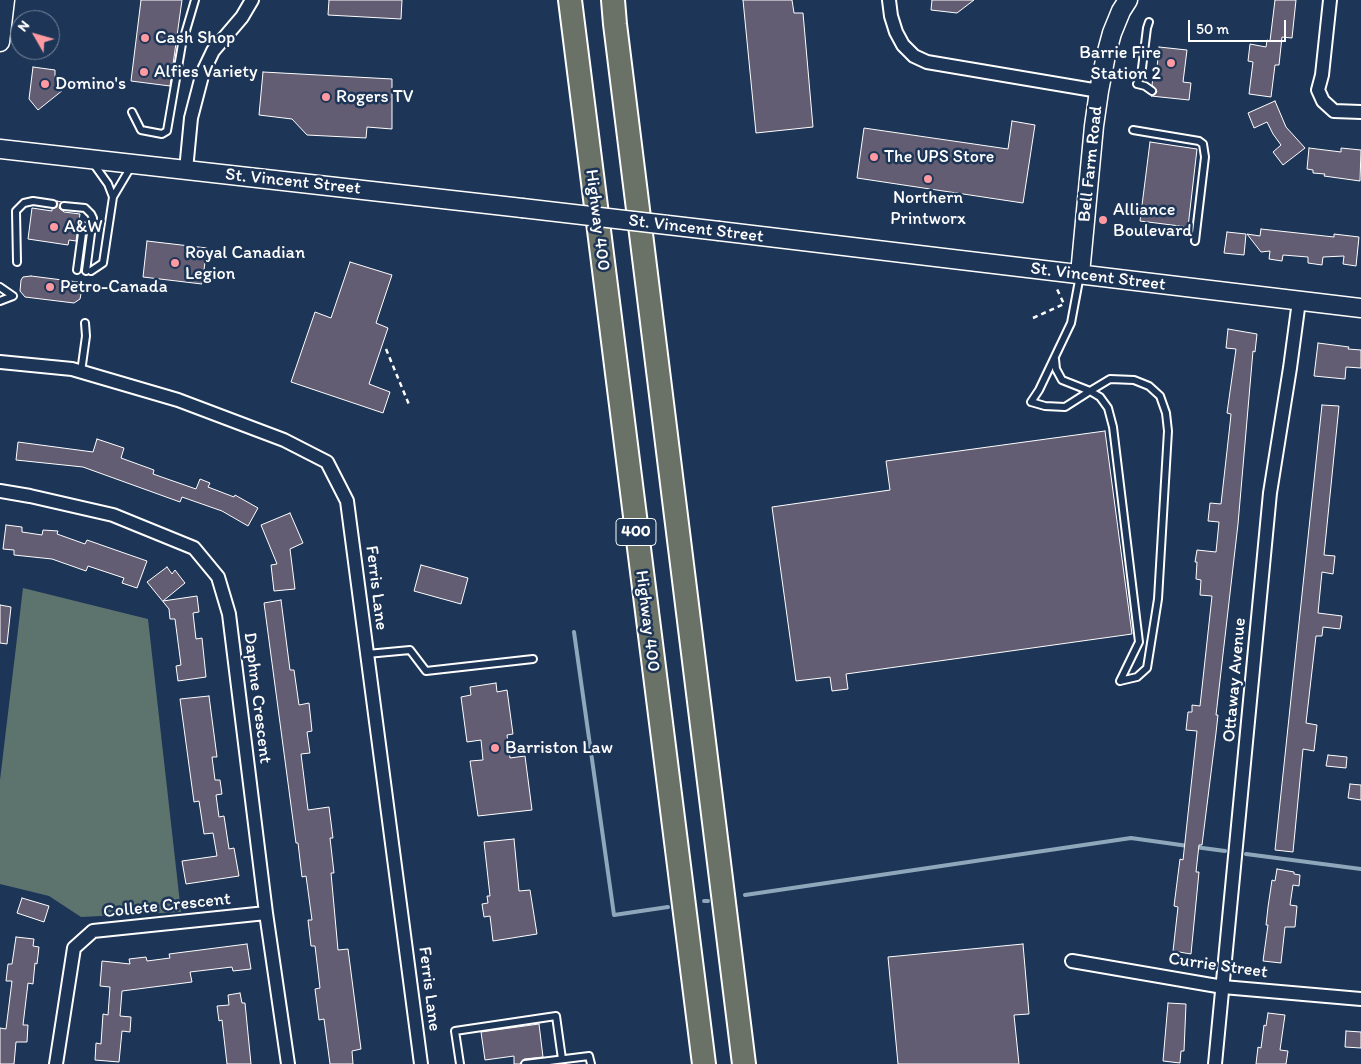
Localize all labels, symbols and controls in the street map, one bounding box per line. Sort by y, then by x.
north arrow [10,10,60,60]
scale bar [1191,10,1288,42]
text: N [14,17,33,35]
text: 50 m [1196,20,1229,38]
place label: Cash Shop [155,27,235,49]
marker: Cash Shop [139,32,151,44]
place label: Barrie Fire Station 2 [1079,42,1161,84]
marker: Barrie Fire Station 2 [1165,57,1177,69]
place label: Alfies Variety [154,61,258,83]
marker: Alfies Variety [138,66,150,78]
place label: Domino's [55,73,126,95]
marker: Domino's [39,78,51,90]
place label: Rogers TV [336,86,413,108]
marker: Rogers TV [320,91,332,103]
street label: Bell Farm Road [1074,105,1108,223]
place label: The UPS Store [884,146,994,168]
marker: The UPS Store [868,151,880,163]
street label: St. Vincent Street [224,164,362,200]
street label: Highway 400 [580,168,614,272]
marker: Northern Printworx [922,173,934,185]
place label: Northern Printworx [890,187,966,230]
place label: Alliance Boulevard [1113,199,1192,242]
street label: St. Vincent Street [627,210,765,248]
marker: Alliance Boulevard [1097,214,1109,226]
place label: A&W [64,216,103,238]
marker: A&W [48,221,60,233]
place label: Royal Canadian Legion [185,242,305,284]
marker: Royal Canadian Legion [169,257,181,269]
street label: St. Vincent Street [1029,258,1167,296]
place label: Petro-Canada [60,276,168,298]
marker: Petro-Canada [44,281,56,293]
road number: 400 [616,518,656,546]
street label: Ferris Lane [360,544,392,632]
street label: Highway 400 [630,569,664,673]
street label: Ottaway Avenue [1219,617,1251,743]
street label: Daphne Crescent [238,631,276,765]
place label: Barriston Law [505,737,613,759]
marker: Barriston Law [489,742,501,754]
street label: Collete Crescent [102,889,232,923]
street label: Ferris Lane [413,945,445,1033]
street label: Currie Street [1167,948,1269,984]

